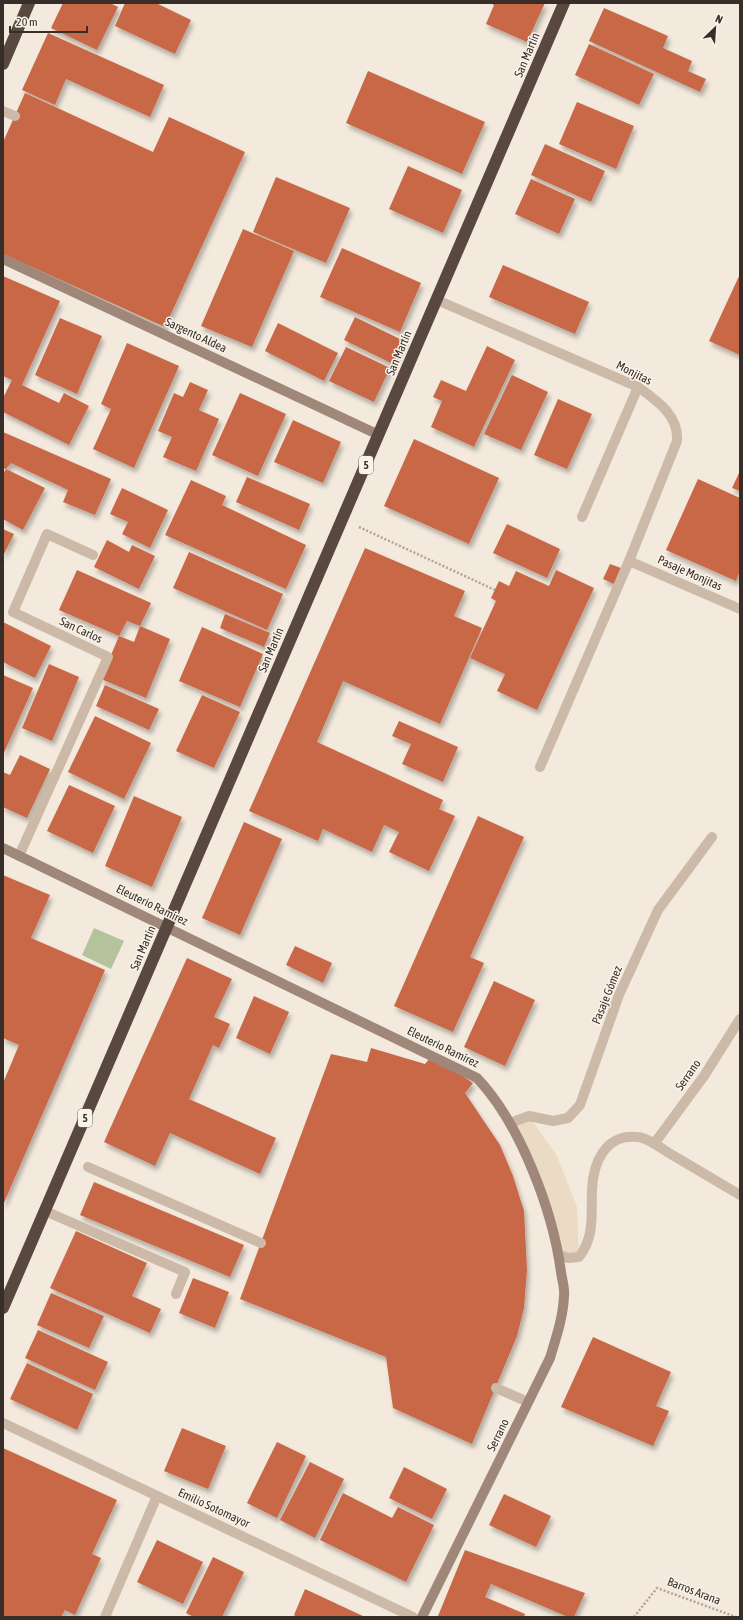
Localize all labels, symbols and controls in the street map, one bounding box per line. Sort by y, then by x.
scale bar [10,8,87,34]
north arrow [695,8,735,48]
text: N [714,12,725,26]
text: 20 m [16,15,38,29]
street label: San Martín [511,31,543,79]
street label: Sargento Aldea [163,315,229,355]
street label: San Martín [383,329,415,377]
street label: Monjitas [614,358,654,388]
road number: 5 [359,456,373,474]
street label: Pasaje Monjitas [656,553,724,593]
street label: San Carlos [57,614,105,646]
street label: San Martín [255,626,287,674]
street label: Eleuterio Ramírez [114,882,191,929]
street label: San Martín [127,924,159,972]
street label: Pasaje Gómez [589,963,625,1026]
street label: Eleuterio Ramírez [405,1024,482,1071]
street label: Serrano [672,1057,704,1093]
road number: 5 [78,1109,92,1127]
street label: Serrano [484,1416,512,1454]
street label: Emilio Sotomayor [176,1485,253,1531]
street label: Barros Arana [665,1574,723,1608]

